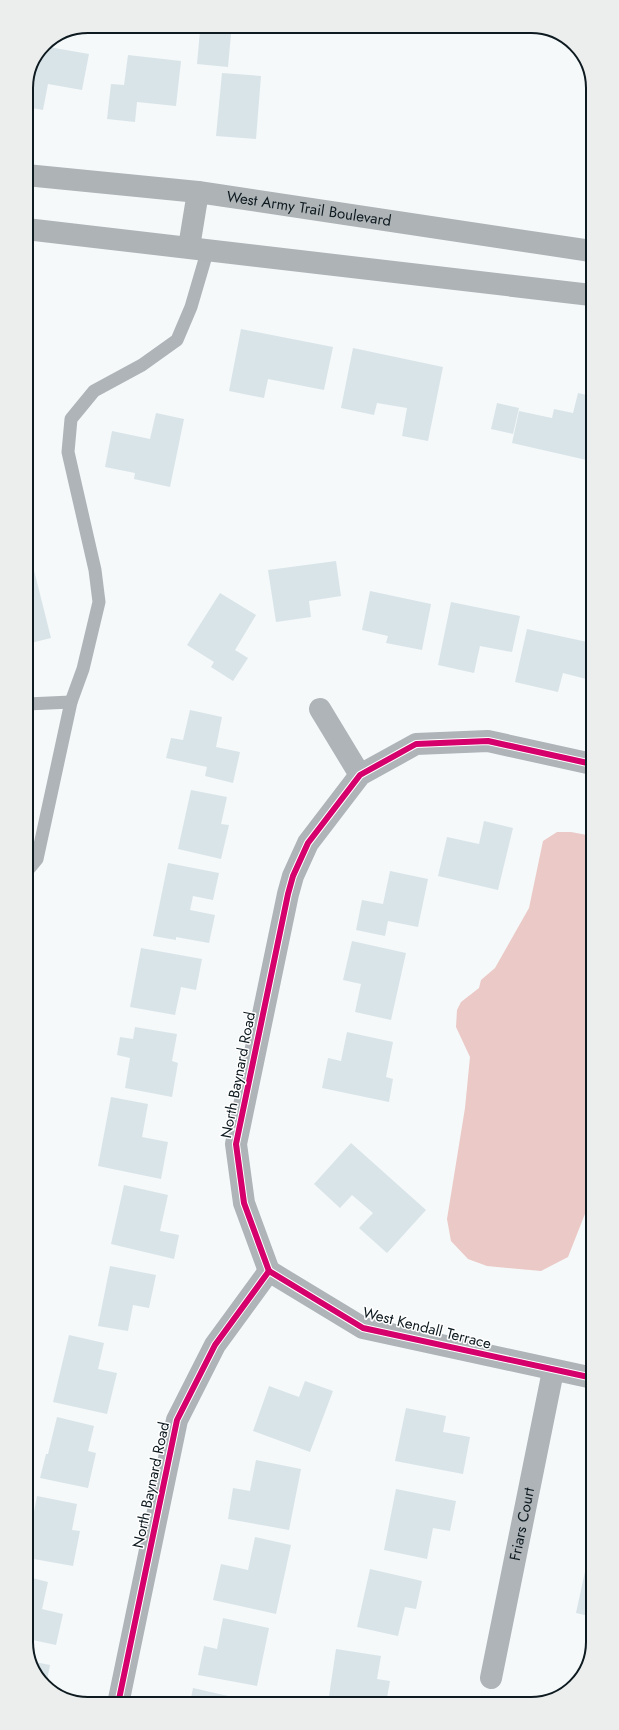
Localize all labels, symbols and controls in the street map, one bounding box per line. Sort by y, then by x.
street label: West Army Trail Boulevard [225,185,393,232]
street label: North Baynard Road [215,1010,261,1140]
street label: West Kendall Terrace [360,1301,494,1355]
street label: North Baynard Road [127,1420,175,1550]
street label: Friars Court [504,1485,540,1563]

